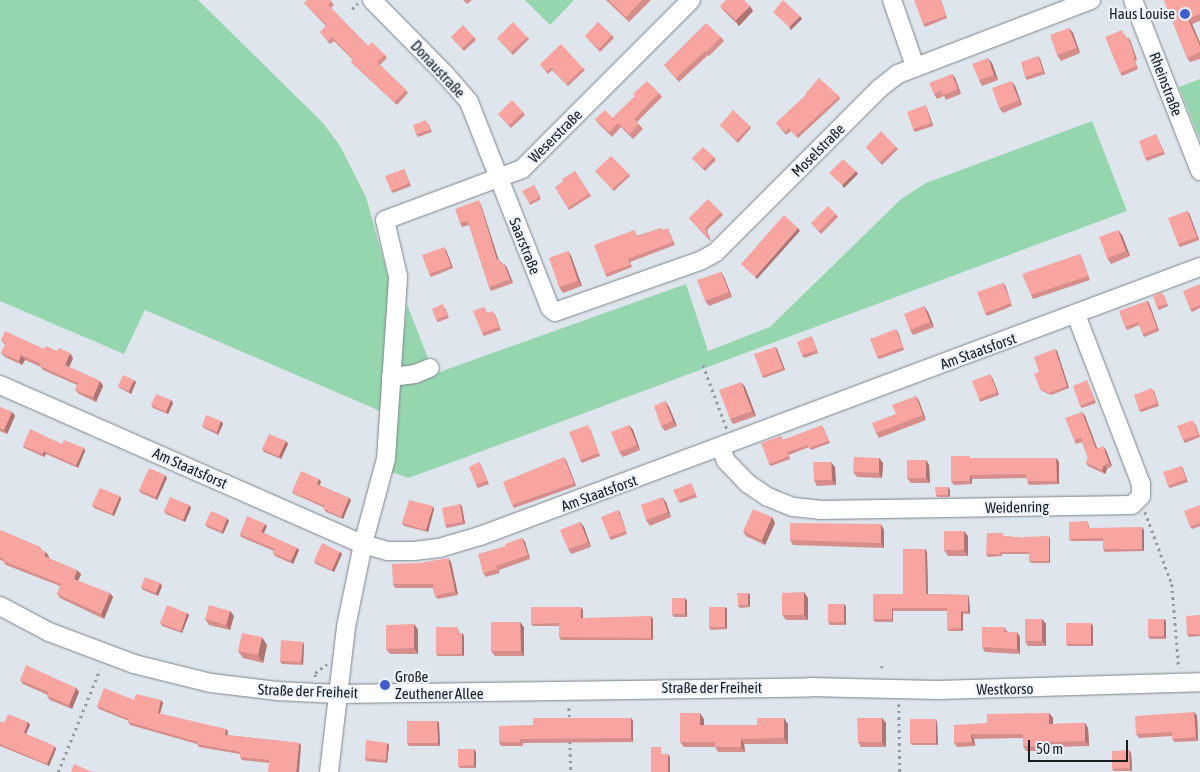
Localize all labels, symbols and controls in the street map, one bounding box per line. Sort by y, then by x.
place label: Haus Louise [1109,5,1175,23]
marker: Haus Louise [1179,8,1191,20]
street label: Donaustraße [407,37,469,101]
street label: Rheinstraße [1146,50,1186,118]
street label: Weserstraße [524,105,586,167]
street label: Moselstraße [788,120,848,180]
street label: Saarstraße [506,215,544,277]
street label: Am Staatsforst [938,329,1018,373]
street label: Am Staatsforst [150,444,230,492]
street label: Am Staatsforst [559,471,639,515]
street label: Weidenring [985,497,1049,517]
place label: Große Zeuthener Allee [395,667,483,702]
marker: Große Zeuthener Allee [379,679,391,691]
street label: Straße der Freiheit [662,679,762,697]
street label: Straße der Freiheit [258,680,358,702]
street label: Westkorso [976,680,1034,698]
scale bar [1030,730,1130,762]
text: 50 m [1036,740,1063,757]

